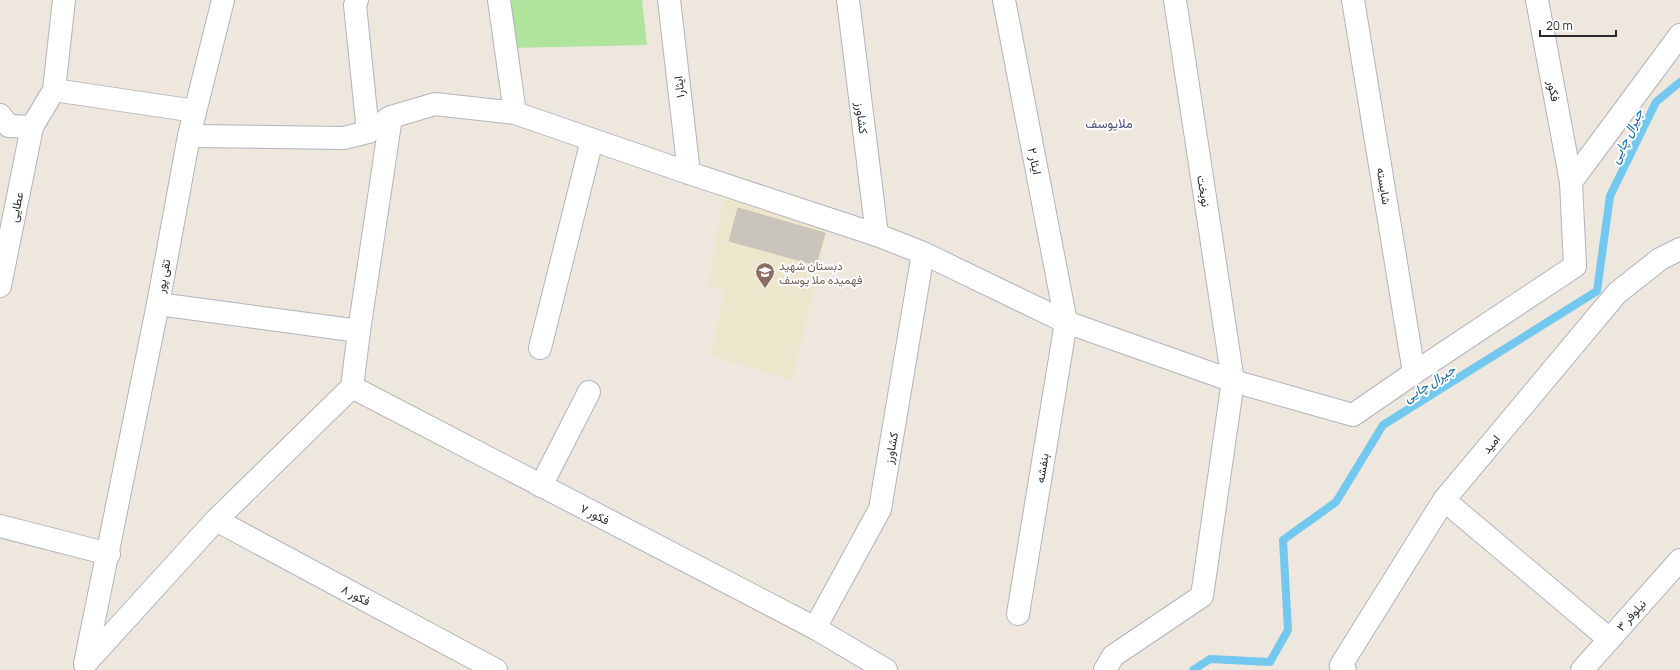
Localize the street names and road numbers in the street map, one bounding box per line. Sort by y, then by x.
street label: ایثار۱ [669,75,689,99]
street label: فکور [1543,78,1564,103]
street label: کشاورز [851,100,872,135]
street label: ایثار ۲ [1024,146,1046,176]
street label: شایسته [1373,166,1395,206]
street label: نوبخت [1193,174,1215,208]
street label: عطایی [5,190,27,224]
street label: تقی پور [152,258,174,295]
street label: کشاورز [880,431,902,466]
street label: امید [1478,431,1504,457]
street label: بنفشه [1031,452,1053,484]
street label: فکور ۷ [578,499,612,529]
street label: فکور ۸ [339,580,373,610]
street label: نیلوفر ۳ [1612,595,1650,635]

